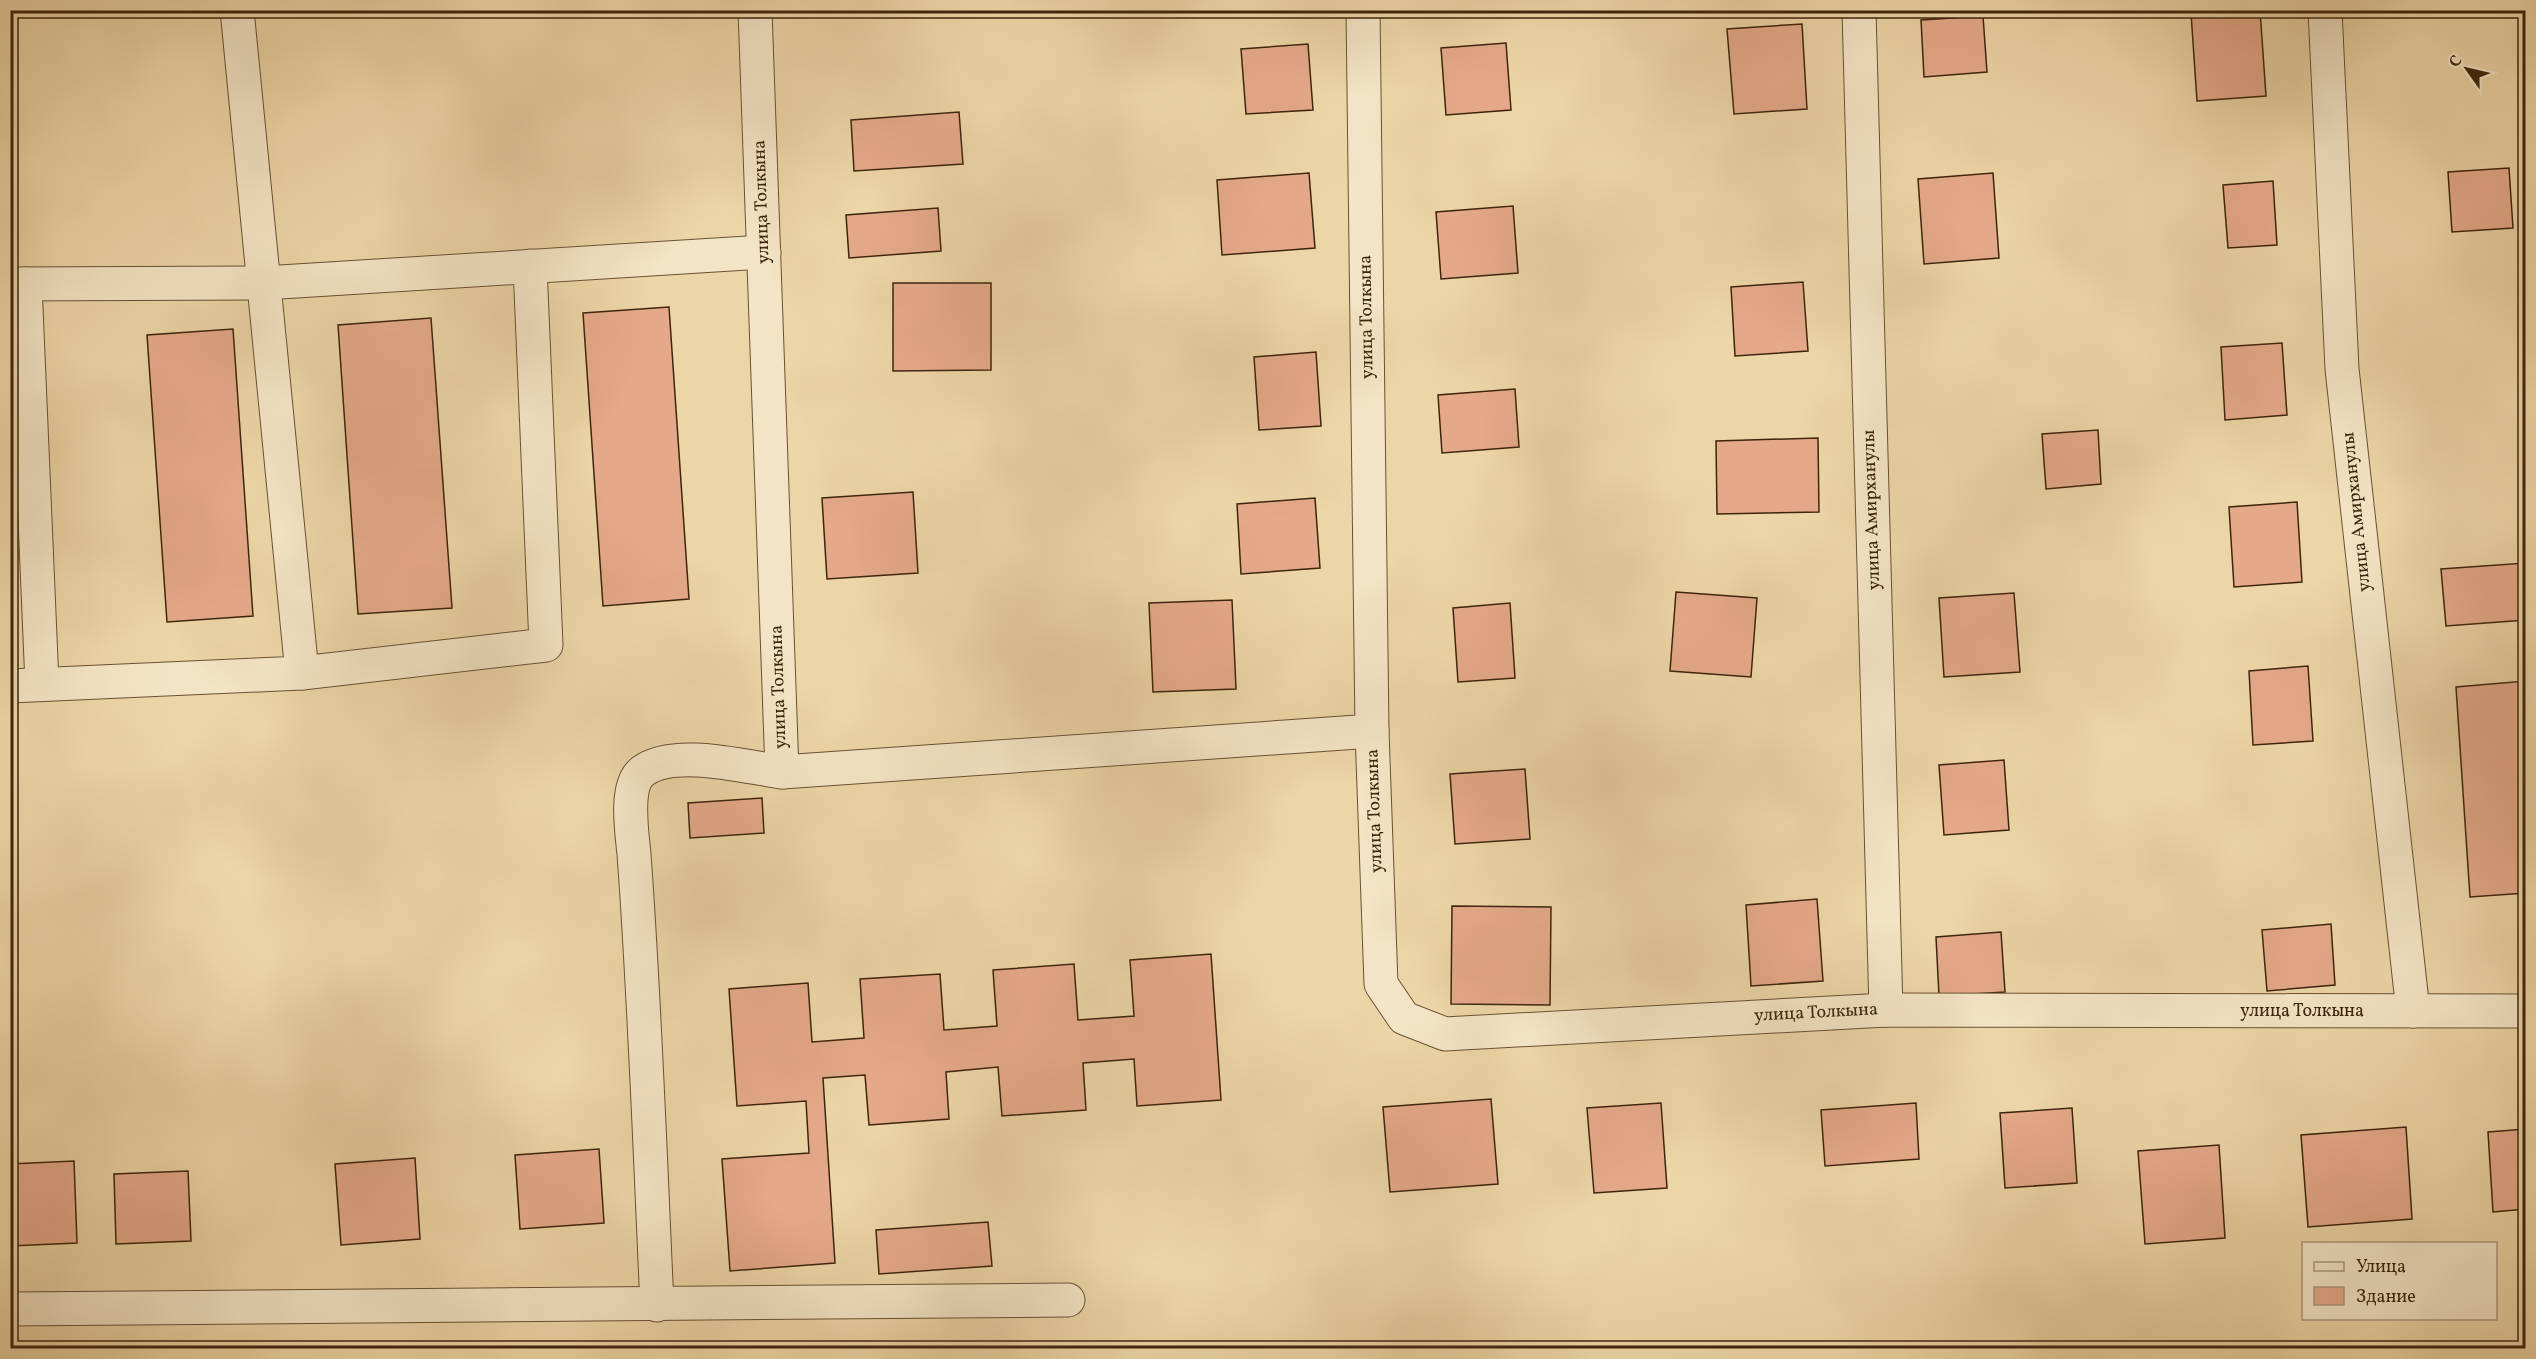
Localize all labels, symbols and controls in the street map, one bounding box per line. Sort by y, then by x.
north arrow [2437,39,2497,99]
text: С [2444,51,2468,72]
street label: улица Толкына [747,140,777,264]
street label: улица Толкына [1353,255,1381,379]
street label: улица Амирханулы [1857,429,1887,591]
street label: улица Амирханулы [2336,431,2378,593]
street label: улица Толкына [764,625,794,749]
street label: улица Толкына [1360,749,1390,873]
street label: улица Толкына [1753,997,1879,1029]
street label: улица Толкына [2240,999,2364,1024]
legend [2302,1242,2497,1320]
text: Улица [2356,1255,2406,1280]
text: Здание [2356,1285,2416,1310]

